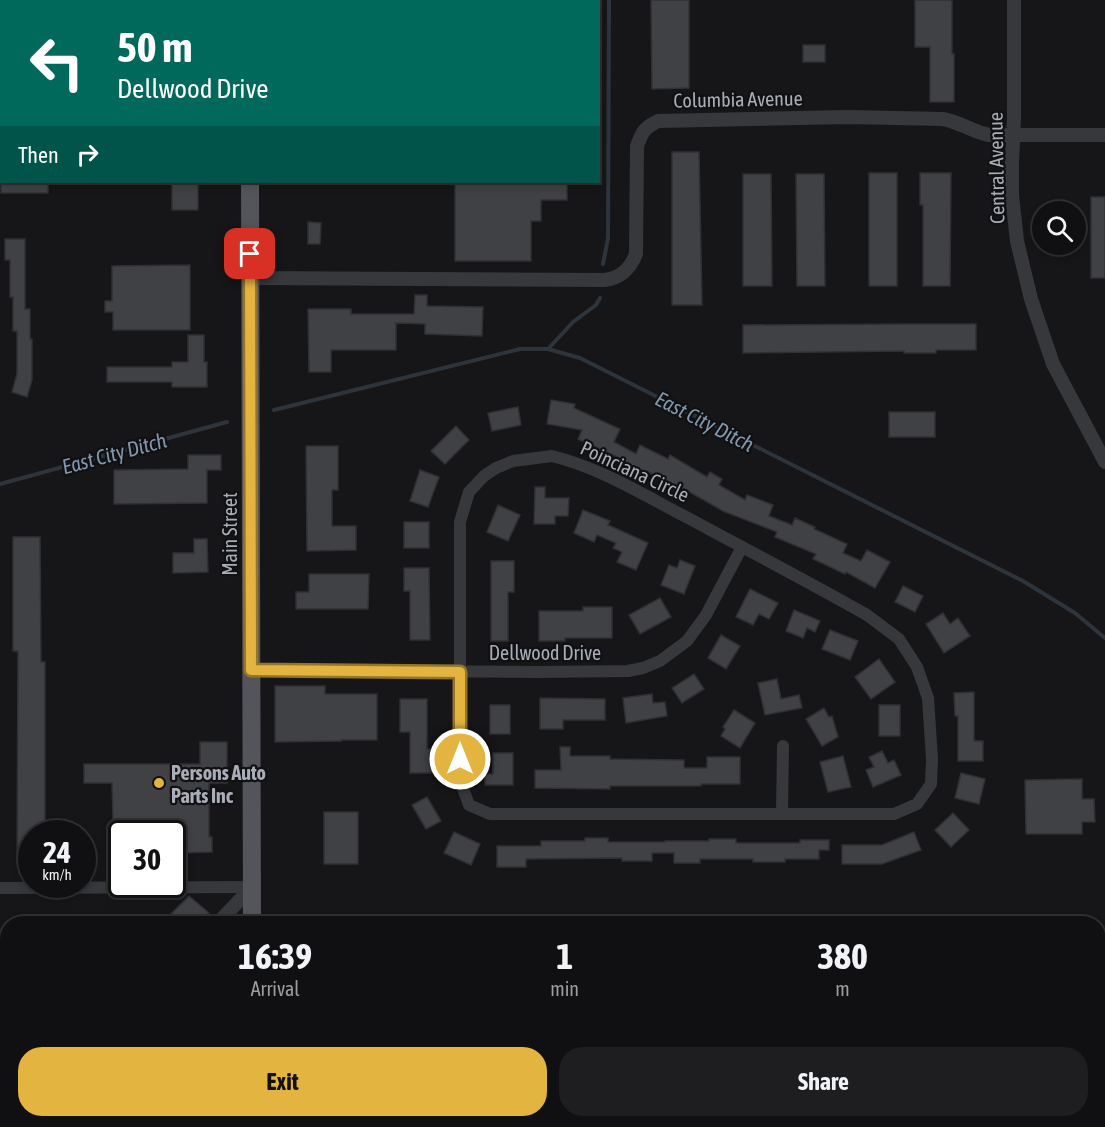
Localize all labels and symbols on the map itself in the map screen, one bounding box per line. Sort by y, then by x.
street label: Columbia Avenue [673,86,803,112]
street label: Central Avenue [984,112,1008,224]
pin [224,228,275,279]
water label: East City Ditch [652,386,758,456]
water label: East City Ditch [59,428,169,478]
street label: Poinciana Circle [577,436,693,506]
street label: Main Street [218,492,241,576]
street label: Dellwood Drive [489,641,601,664]
position arrow [428,727,492,791]
place label: Persons Auto Parts Inc [171,761,266,807]
marker: Persons Auto Parts Inc [152,776,166,790]
speed limit sign: 30 [108,820,186,898]

